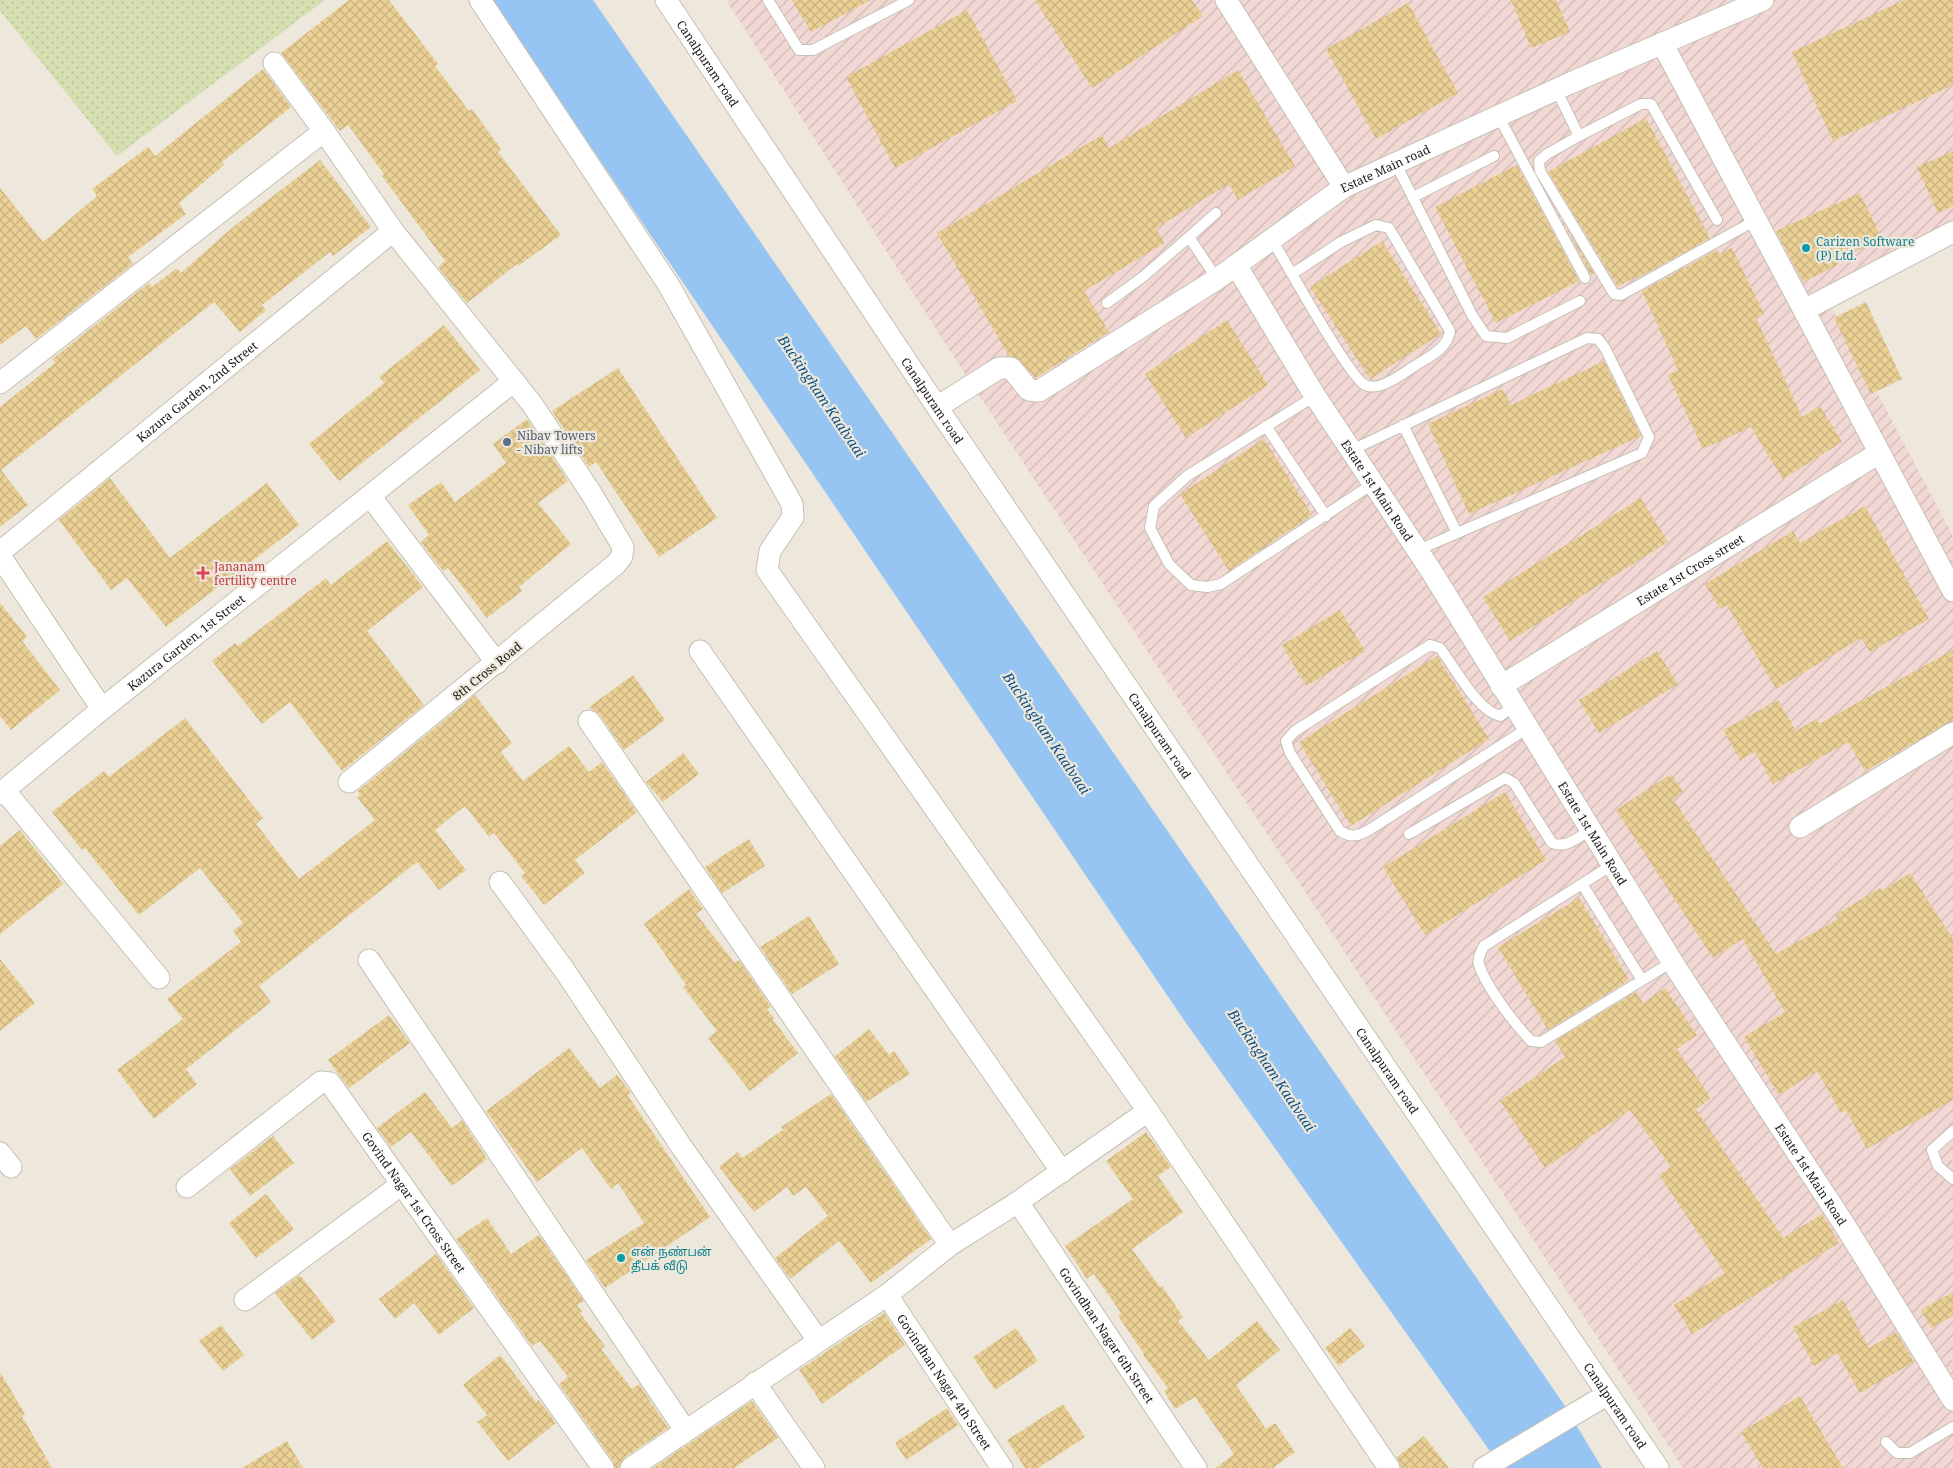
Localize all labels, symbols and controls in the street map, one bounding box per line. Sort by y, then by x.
street label: Canalpuram road [673,17,743,110]
street label: Estate Main road [1337,140,1433,196]
place label: Carizen Software (P) Ltd. [1816,233,1914,264]
marker: Carizen Software (P) Ltd. [1800,242,1812,254]
water label: Buckingham Kaalvaai [773,330,870,461]
street label: Kazura Garden, 2nd Street [133,337,261,446]
street label: Canalpuram road [898,354,968,447]
place label: Nibav Towers - Nibav lifts [517,427,596,458]
marker: Nibav Towers - Nibav lifts [501,436,513,448]
street label: Estate 1st Main Road [1338,436,1418,545]
street label: Estate 1st Cross street [1633,530,1747,609]
place label: Jananam fertility centre [213,558,297,589]
marker: Jananam fertility centre [196,566,210,580]
street label: Kazura Garden, 1st Street [124,590,248,694]
street label: 8th Cross Road [449,637,526,704]
water label: Buckingham Kaalvaai [998,667,1095,798]
street label: Canalpuram road [1125,689,1196,782]
street label: Estate 1st Main Road [1554,778,1632,889]
water label: Buckingham Kaalvaai [1223,1004,1320,1135]
street label: Canalpuram road [1352,1024,1423,1117]
street label: Estate 1st Main Road [1772,1120,1851,1229]
street label: Govind Nagar 1st Cross Street [358,1128,470,1276]
place label: என் நண்பன் தீபக் வீடு [631,1243,712,1274]
marker: என் நண்பன் தீபக் வீடு [615,1252,627,1264]
street label: Govindhan Nagar 6th Street [1055,1264,1158,1406]
street label: Govindhan Nagar 4th Street [893,1310,996,1453]
street label: Canalpuram road [1580,1359,1651,1452]

